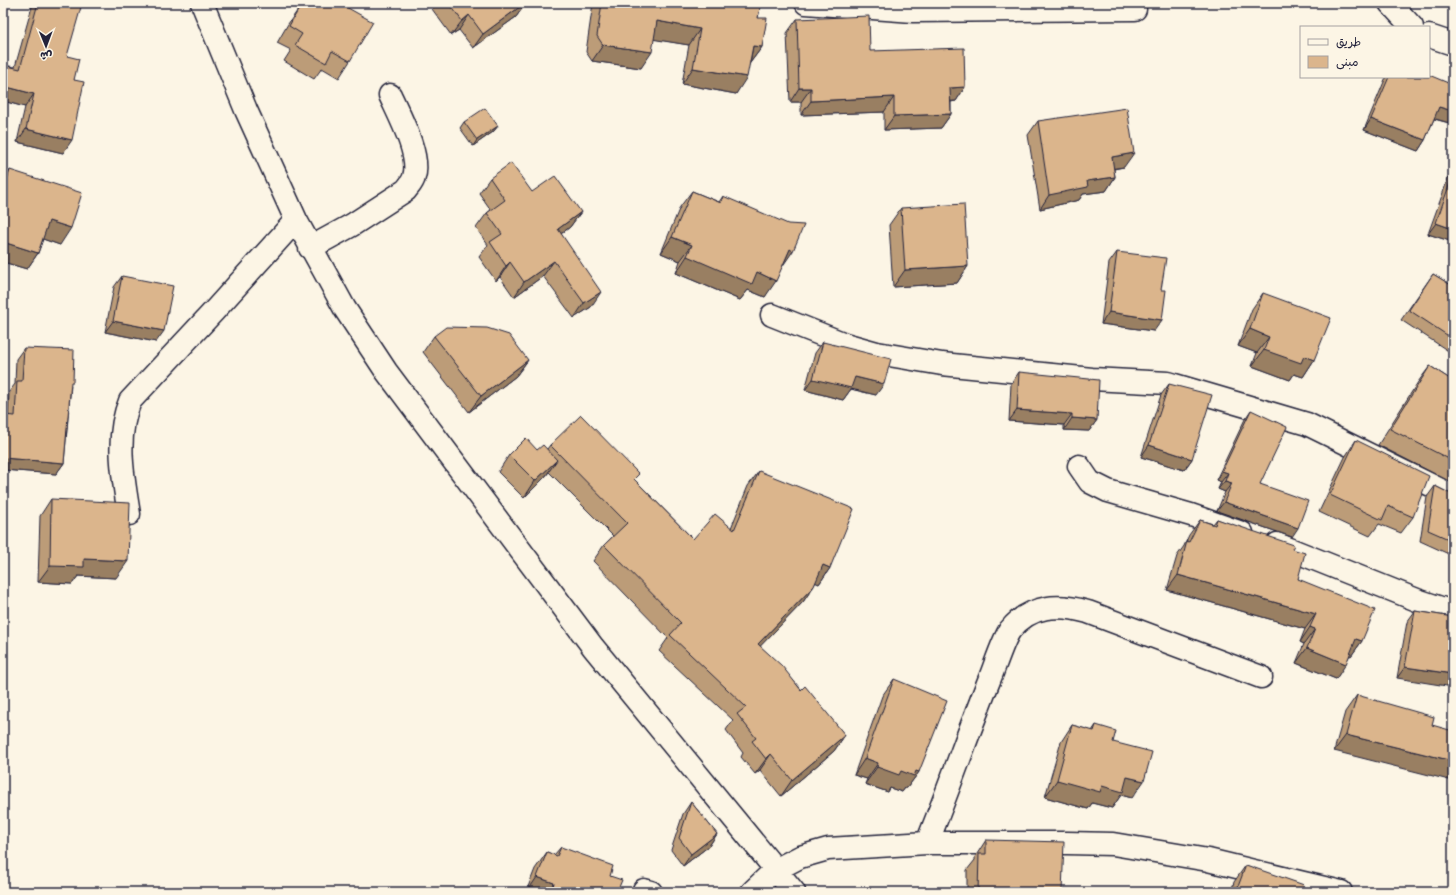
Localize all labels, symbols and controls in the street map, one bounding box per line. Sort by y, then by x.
north arrow [26,26,66,66]
legend [1300,26,1430,78]
text: طريق [1336,32,1361,50]
text: ش [40,48,52,65]
text: مبنى [1336,52,1359,70]

